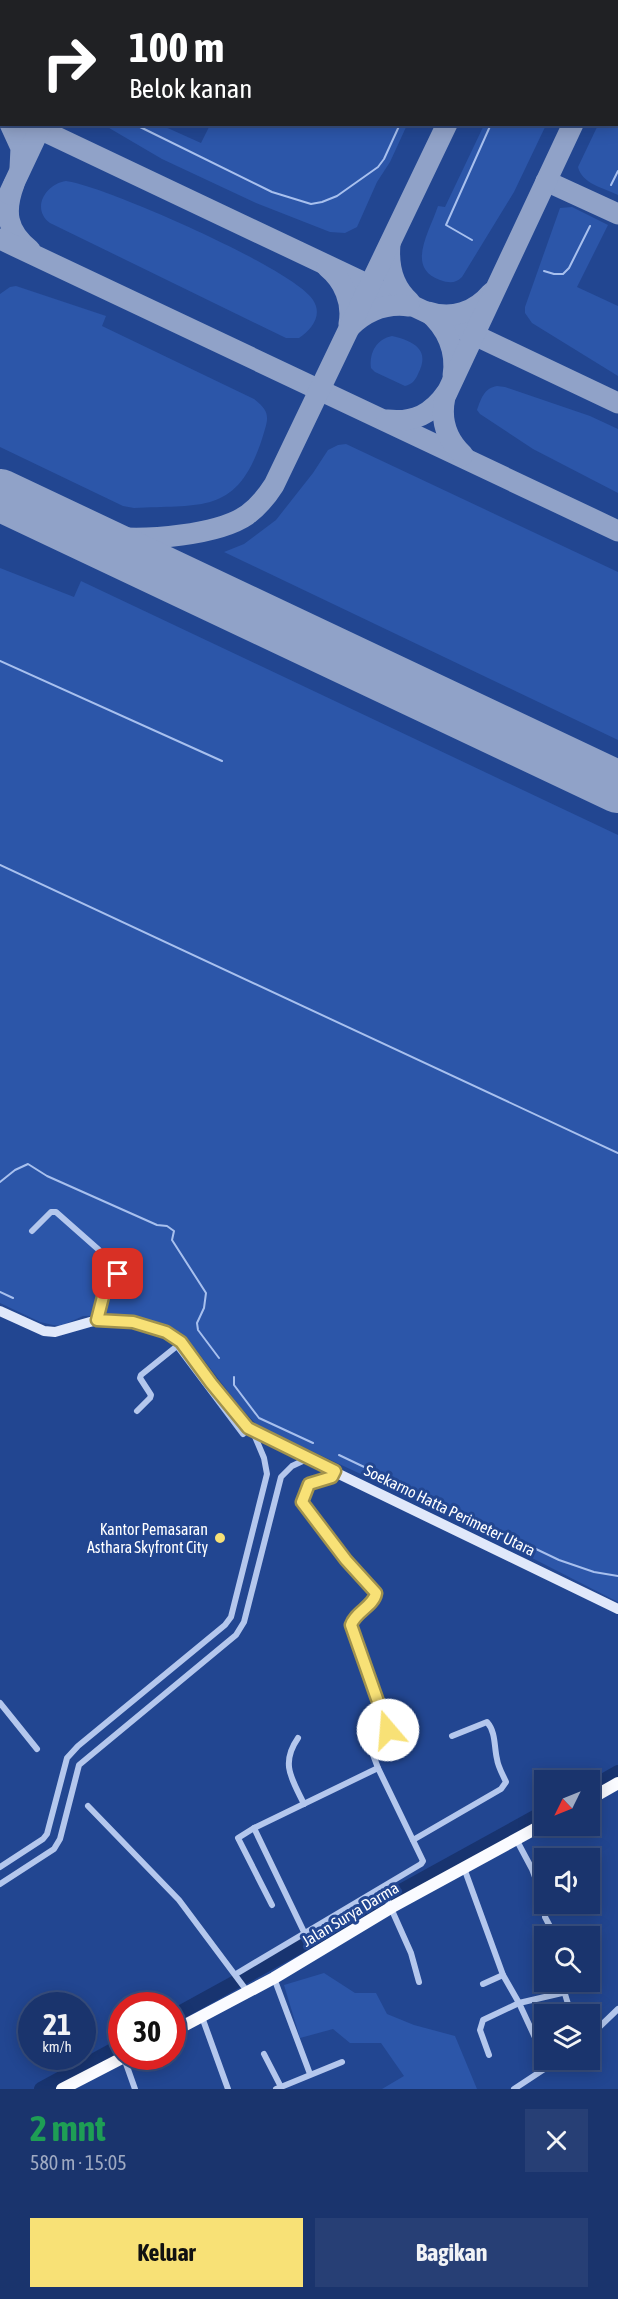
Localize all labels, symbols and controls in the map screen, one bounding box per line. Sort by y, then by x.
text: 100 m [129,23,224,71]
icon: right [30,24,108,102]
text: Belok kanan [129,73,252,104]
pin [92,1248,143,1299]
icon: arrive [101,1257,134,1290]
street label: Soekarno Hatta Perimeter Utara [362,1461,538,1559]
place label: Kantor Pemasaran Asthara Skyfront City [87,1520,208,1557]
marker: Kantor Pemasaran Asthara Skyfront City [213,1531,227,1545]
position arrow [356,1698,420,1762]
north arrow [534,1770,600,1836]
map controls [534,1770,600,2070]
button: sound [534,1848,600,1914]
street label: Jalan Surya Darma [298,1878,402,1951]
button: search [534,1926,600,1992]
speed limit sign: 30 [108,1992,186,2070]
button: layers [534,2004,600,2070]
text: 21 [43,2007,71,2041]
text: km/h [42,2038,72,2055]
text: 2 mnt [30,2107,106,2149]
button: close [525,2109,588,2172]
text: 580 m · 15:05 [30,2151,127,2174]
button: Keluar [30,2218,303,2287]
button: Bagikan [315,2218,588,2287]

